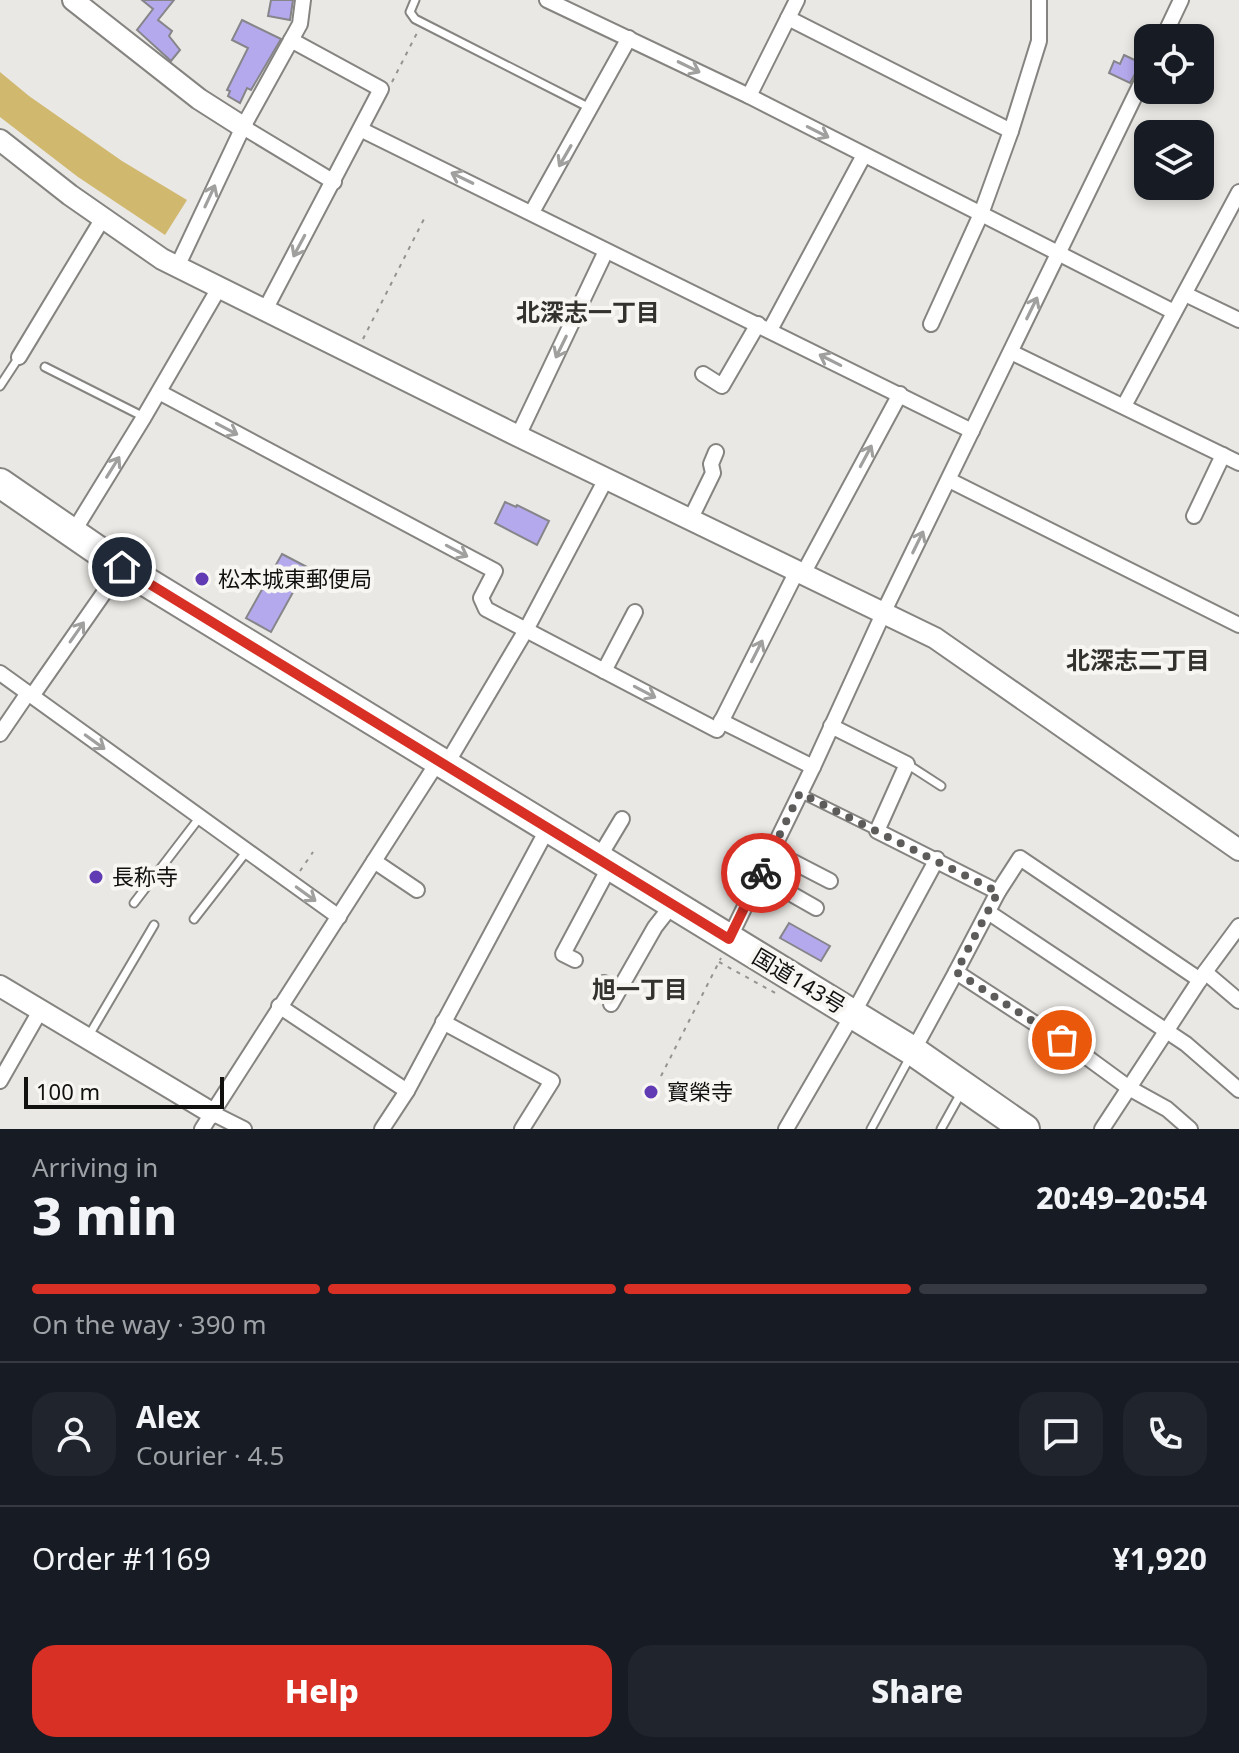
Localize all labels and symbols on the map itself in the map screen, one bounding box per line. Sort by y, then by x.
one-way arrow [677,60,701,75]
one-way arrow [806,124,830,140]
one-way arrow [557,144,573,167]
one-way arrow [450,170,474,185]
one-way arrow [203,184,218,208]
one-way arrow [291,234,307,257]
district label: 北深志一丁目 [516,295,660,328]
one-way arrow [1025,297,1040,321]
one-way arrow [552,334,568,358]
one-way arrow [819,351,843,367]
one-way arrow [215,421,239,437]
one-way arrow [859,445,875,469]
one-way arrow [105,456,121,479]
one-way arrow [911,530,926,554]
pin [88,533,156,601]
one-way arrow [444,544,468,559]
place label: 松本城東郵便局 [218,563,372,593]
marker: 松本城東郵便局 [193,570,211,588]
one-way arrow [68,622,85,643]
one-way arrow [749,639,765,663]
district label: 北深志二丁目 [1066,643,1210,676]
one-way arrow [633,685,657,700]
one-way arrow [84,733,106,750]
courier [721,833,801,913]
place label: 長称寺 [112,861,178,891]
marker: 長称寺 [87,868,105,886]
one-way arrow [295,885,317,902]
street label: 国道143号 [747,941,852,1020]
district label: 旭一丁目 [592,972,688,1005]
pin [1028,1006,1096,1074]
scale bar [24,1073,224,1109]
place label: 寳榮寺 [667,1076,733,1106]
marker: 寳榮寺 [642,1083,660,1101]

